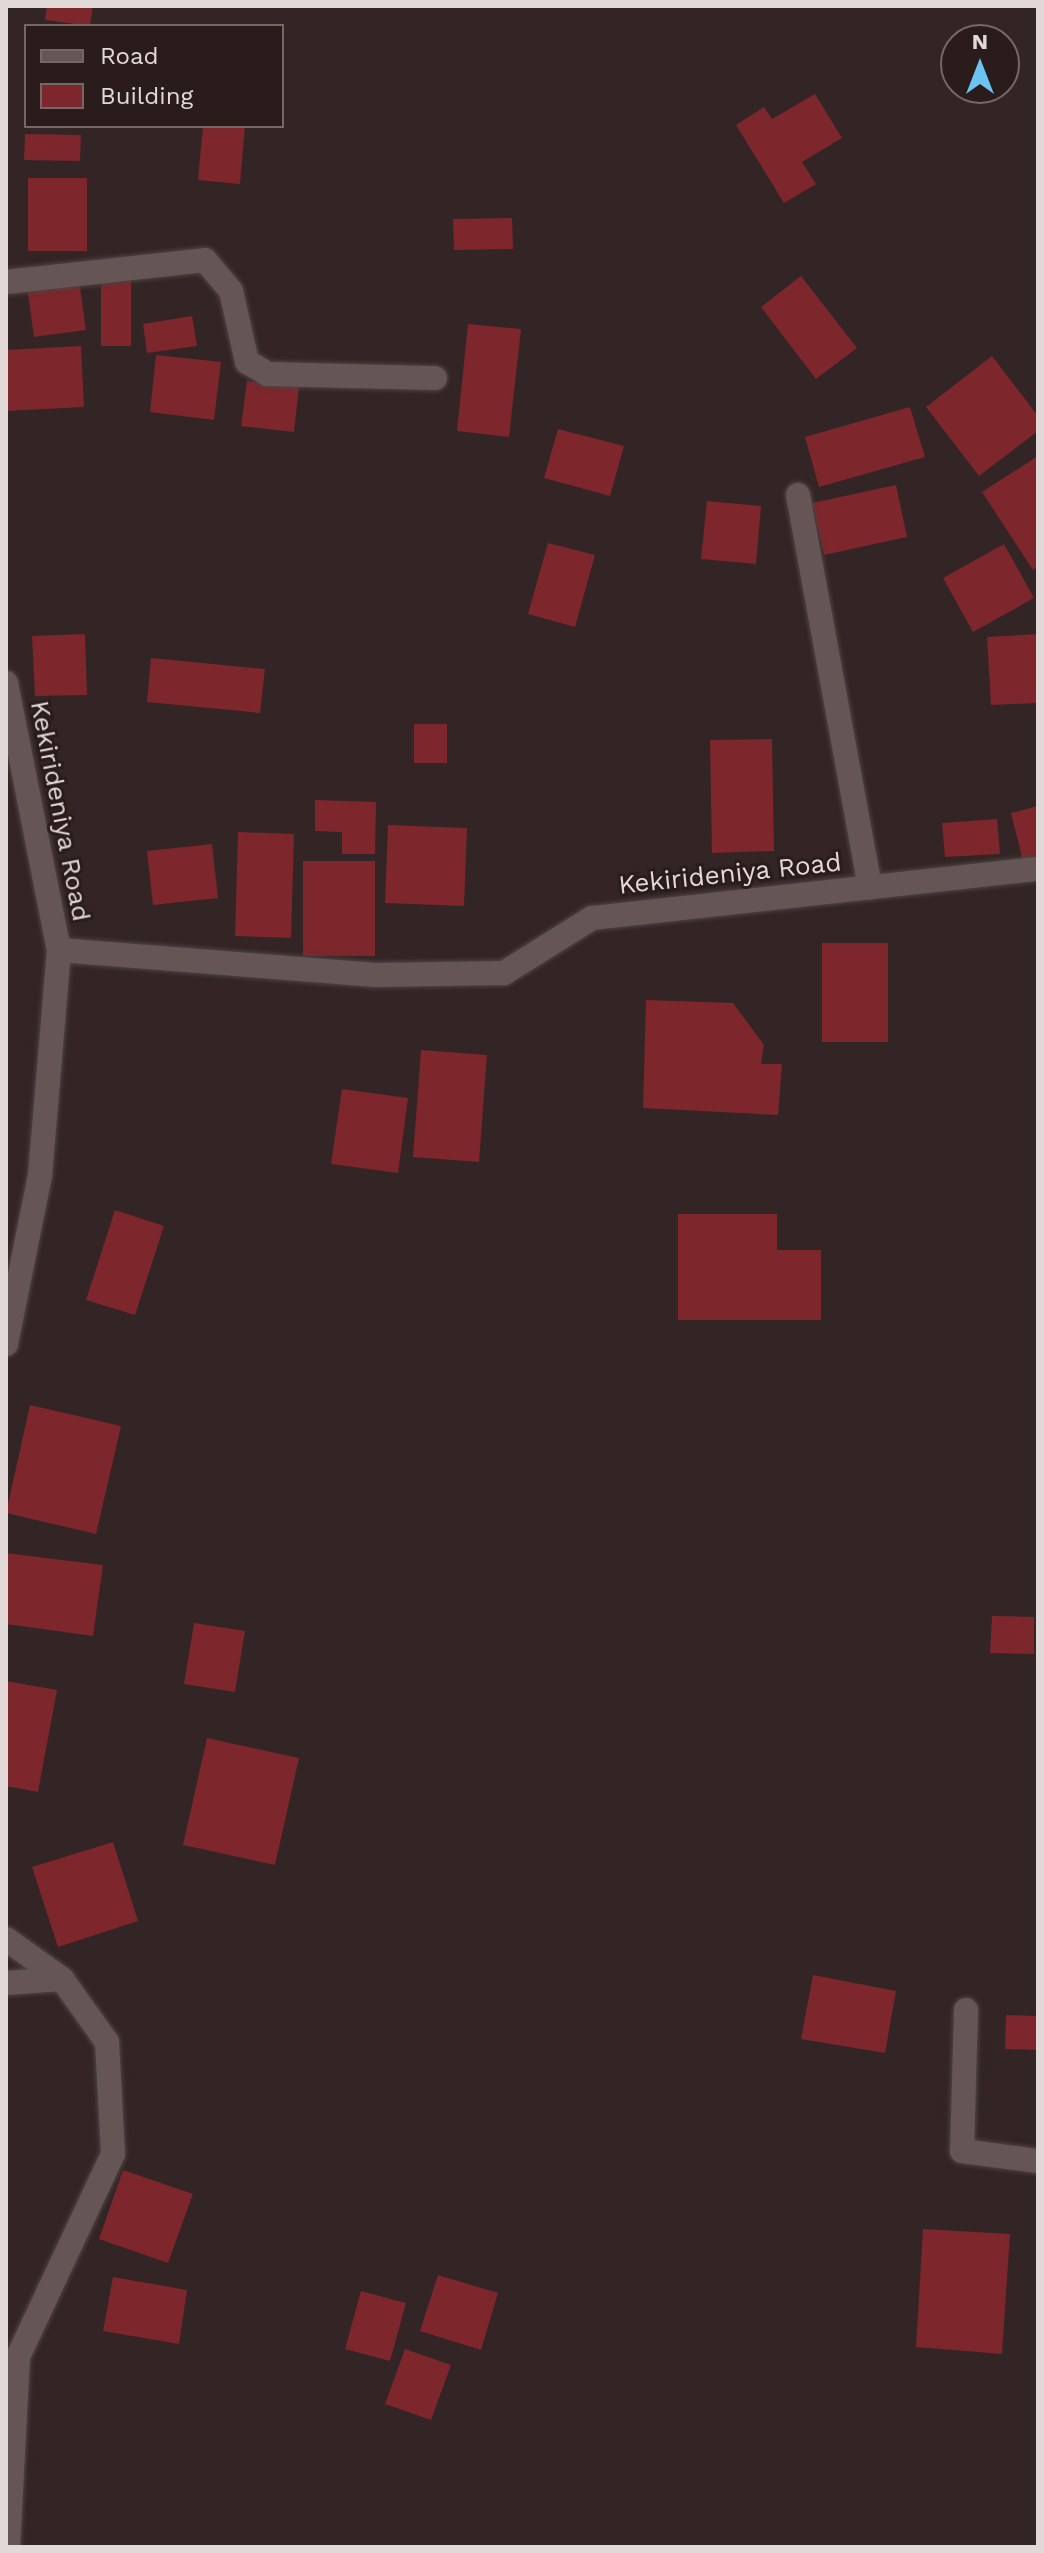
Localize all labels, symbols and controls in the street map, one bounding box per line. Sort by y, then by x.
legend [24,24,284,128]
north arrow [940,24,1020,104]
text: N [972,29,988,54]
text: Road [100,42,159,70]
text: Building [100,82,193,110]
street label: Kekirideniya Road [23,698,97,924]
street label: Kekirideniya Road [617,847,843,901]

